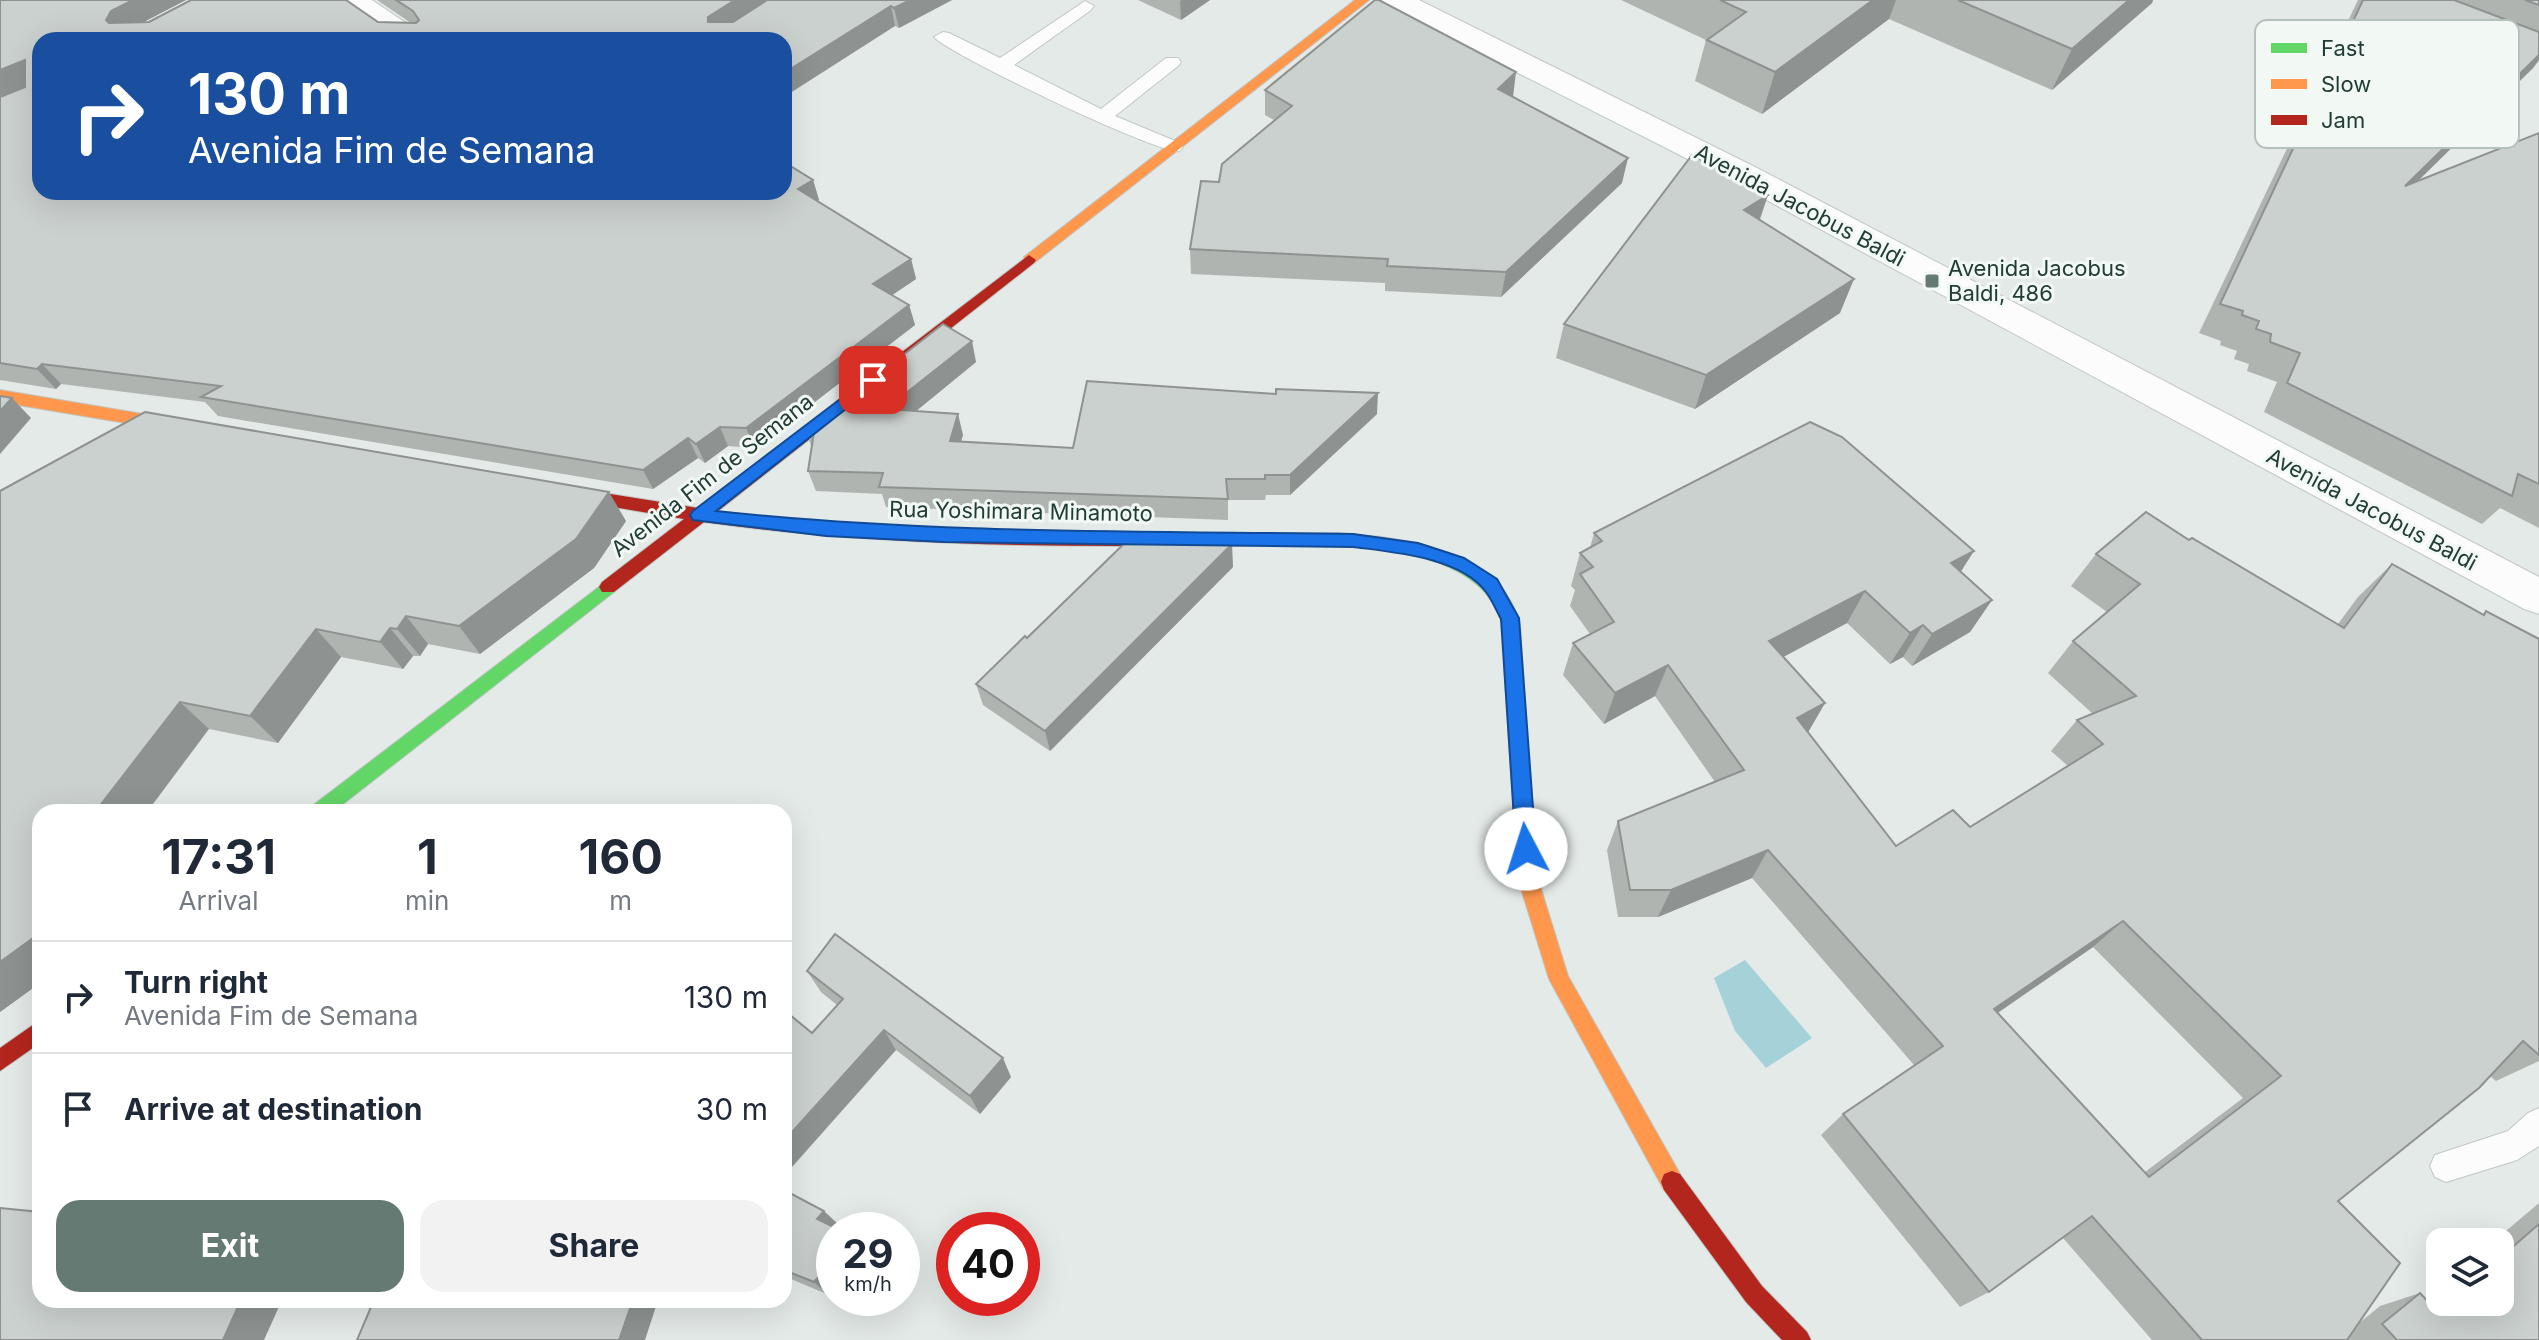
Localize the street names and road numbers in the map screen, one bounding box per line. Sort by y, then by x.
street label: Avenida Jacobus Baldi [1690,138,1910,272]
street label: Avenida Fim de Semana [606,388,818,562]
street label: Avenida Jacobus Baldi [2262,442,2482,576]
street label: Rua Yoshimara Minamoto [889,496,1153,526]

